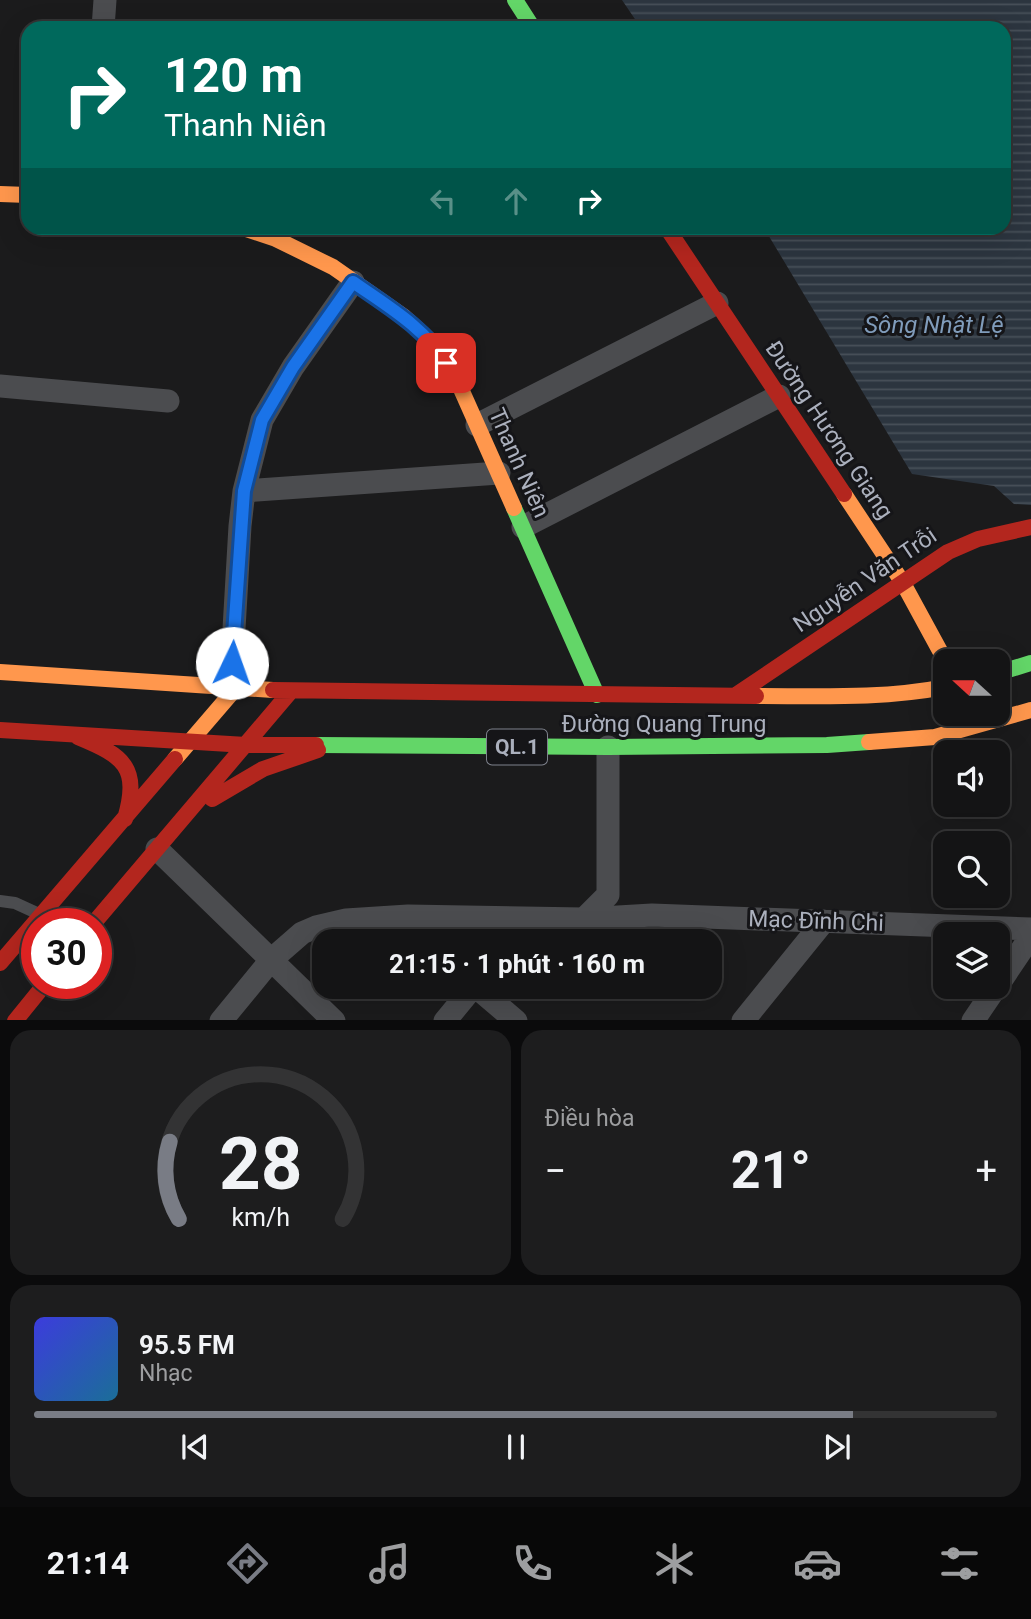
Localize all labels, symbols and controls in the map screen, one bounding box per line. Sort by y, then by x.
text: 120 m [164,47,303,104]
icon: right [49,49,140,140]
text: Thanh Niên [164,106,327,144]
icon: left [424,182,462,220]
icon: ahead [497,182,535,220]
icon: right [570,182,608,220]
water label: Sông Nhật Lệ [864,311,1004,339]
pin [416,333,476,393]
street label: Đường Hương Giang [759,336,899,524]
icon: arrive [427,344,465,382]
street label: Thanh Niên [483,404,555,522]
street label: Nguyễn Văn Trỗi [788,522,942,638]
position arrow [195,626,269,700]
north arrow [933,649,1010,726]
map controls [933,649,1010,999]
street label: Đường Quang Trung [562,711,767,738]
road number: QL.1 [487,730,547,764]
button: sound [933,740,1010,817]
button: search [933,831,1010,908]
street label: Mạc Đĩnh Chi [748,905,884,937]
speed limit sign: 30 [21,908,112,999]
button: layers [933,922,1010,999]
text: 21:15 · 1 phút · 160 m [389,949,645,979]
text: Điều hòa [545,1105,634,1132]
text: 28 [218,1121,302,1207]
text: 21° [731,1140,811,1201]
text: − [545,1149,566,1193]
text: + [975,1149,997,1193]
text: km/h [231,1202,290,1231]
text: 95.5 FM [139,1330,235,1360]
text: Nhạc [139,1360,193,1387]
icon: previous [176,1428,214,1466]
icon: pause [497,1428,535,1466]
icon: next [818,1428,856,1466]
icon: directions [223,1539,272,1588]
icon: music [365,1539,414,1588]
icon: phone [508,1539,557,1588]
icon: climate [650,1539,699,1588]
icon: car [793,1539,842,1588]
icon: filters [935,1539,984,1588]
text: 21:14 [47,1544,129,1582]

